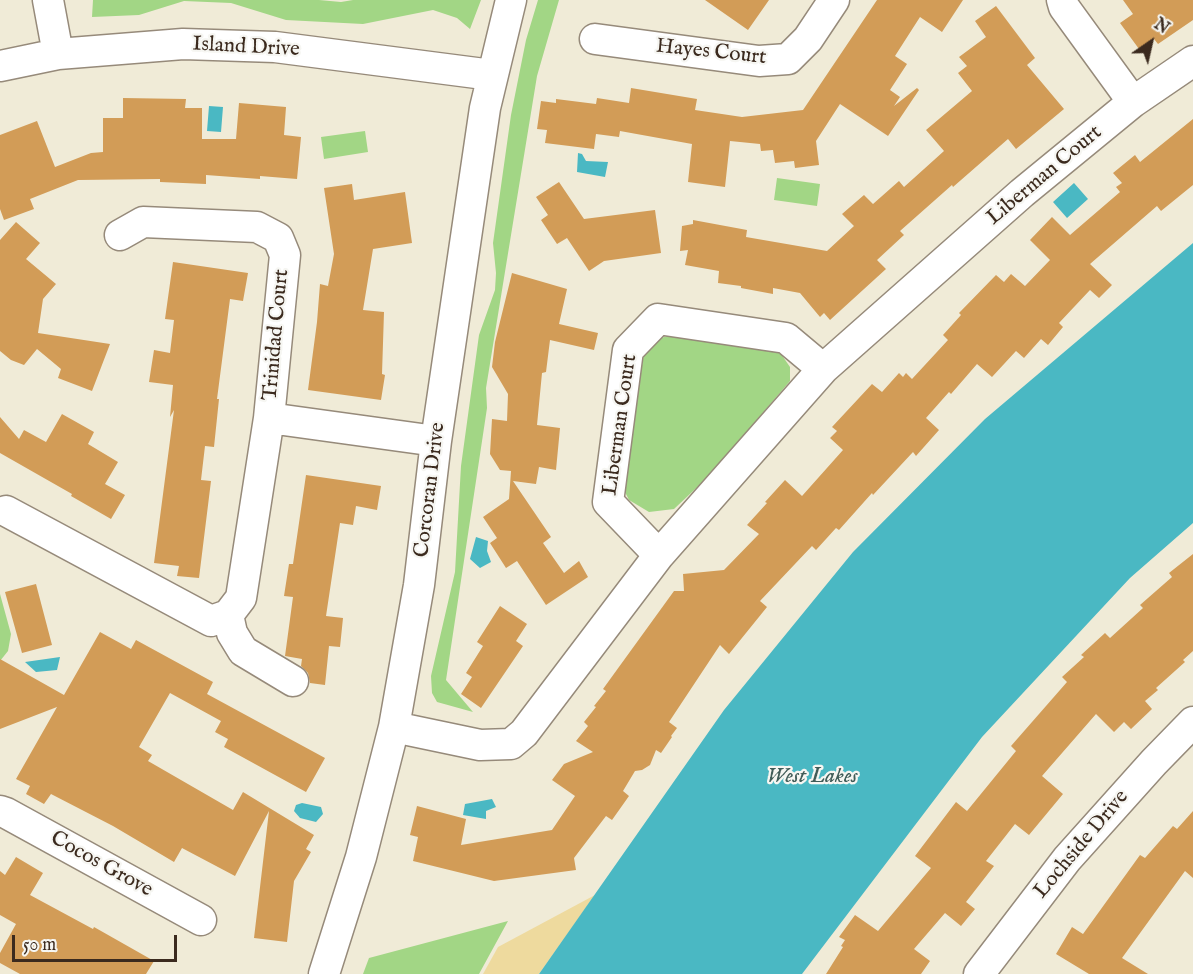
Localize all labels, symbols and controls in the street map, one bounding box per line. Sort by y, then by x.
north arrow [1121,12,1181,72]
text: N [1150,15,1172,39]
street label: Island Drive [192,33,300,63]
street label: Hayes Court [655,35,767,71]
street label: Liberman Court [982,121,1108,231]
street label: Trinidad Court [259,268,295,402]
street label: Liberman Court [599,353,643,497]
street label: Corcoran Drive [410,421,452,559]
water label: West Lakes [766,764,858,790]
street label: Lochside Drive [1029,786,1135,904]
street label: Cocos Grove [45,827,157,903]
scale bar [15,923,180,961]
text: 50 m [23,934,56,957]

